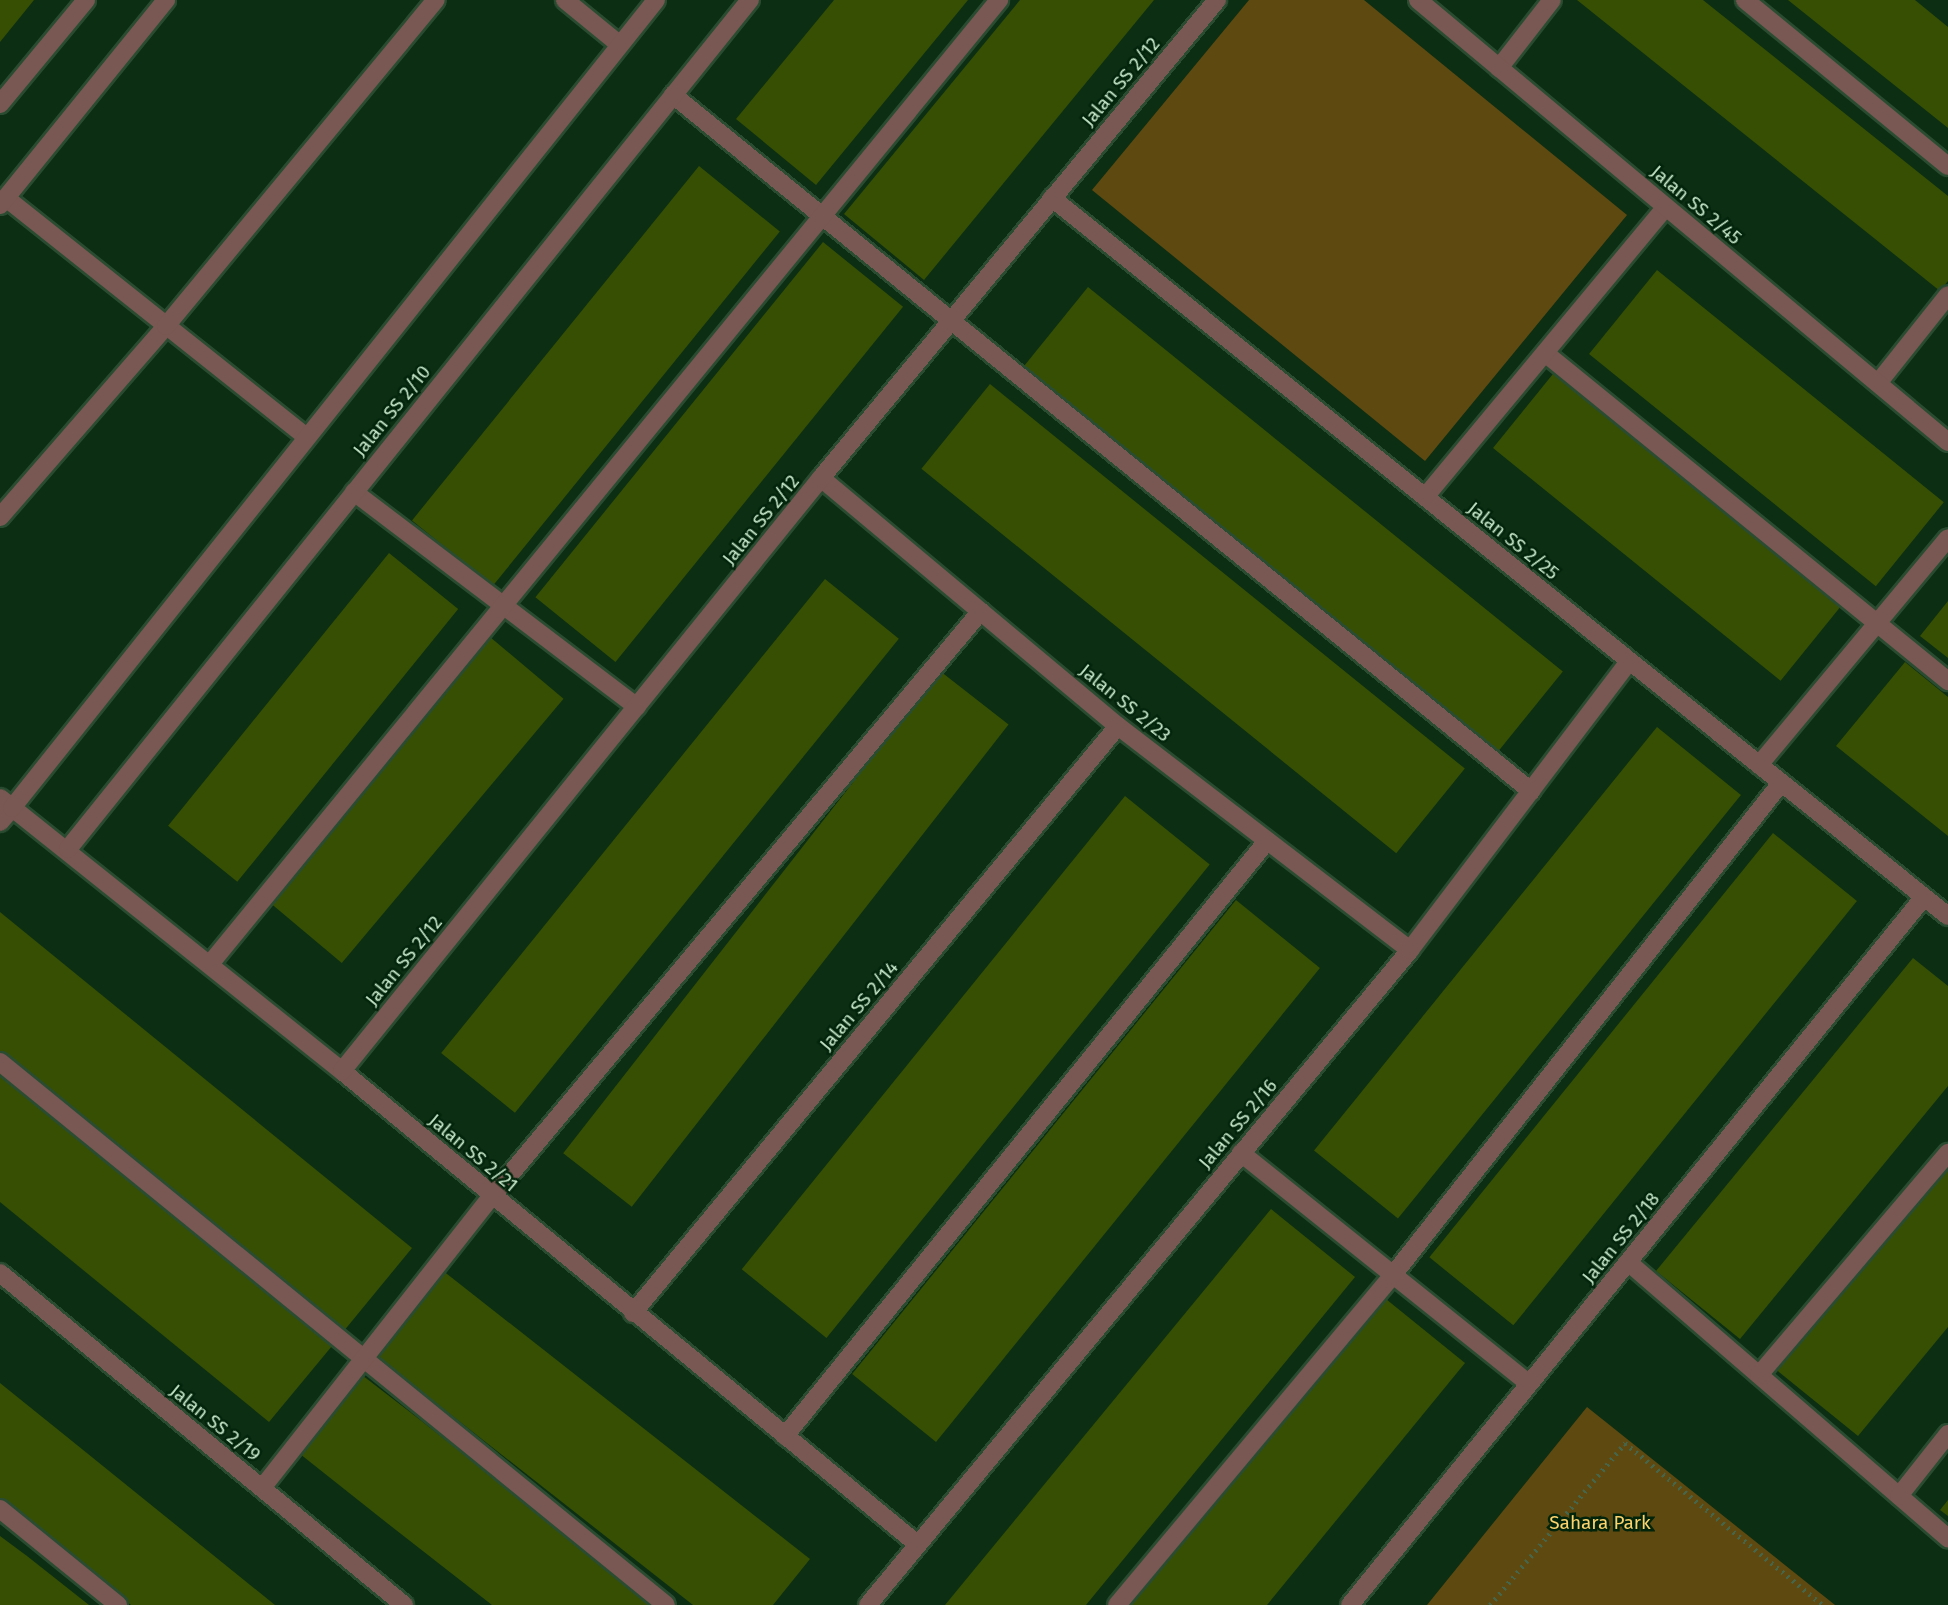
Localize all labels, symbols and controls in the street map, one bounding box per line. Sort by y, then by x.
street label: Jalan SS 2/12 [1077,33,1165,131]
street label: Jalan SS 2/45 [1646,161,1746,249]
street label: Jalan SS 2/10 [348,361,436,461]
street label: Jalan SS 2/12 [718,470,804,570]
street label: Jalan SS 2/25 [1463,497,1563,585]
street label: Jalan SS 2/23 [1075,659,1175,747]
street label: Jalan SS 2/12 [361,911,447,1011]
street label: Jalan SS 2/14 [815,957,903,1055]
street label: Jalan SS 2/16 [1194,1075,1282,1173]
street label: Jalan SS 2/21 [424,1109,522,1197]
street label: Jalan SS 2/18 [1577,1188,1665,1288]
street label: Jalan SS 2/19 [165,1380,265,1466]
park label: Sahara Park [1549,1512,1651,1534]

